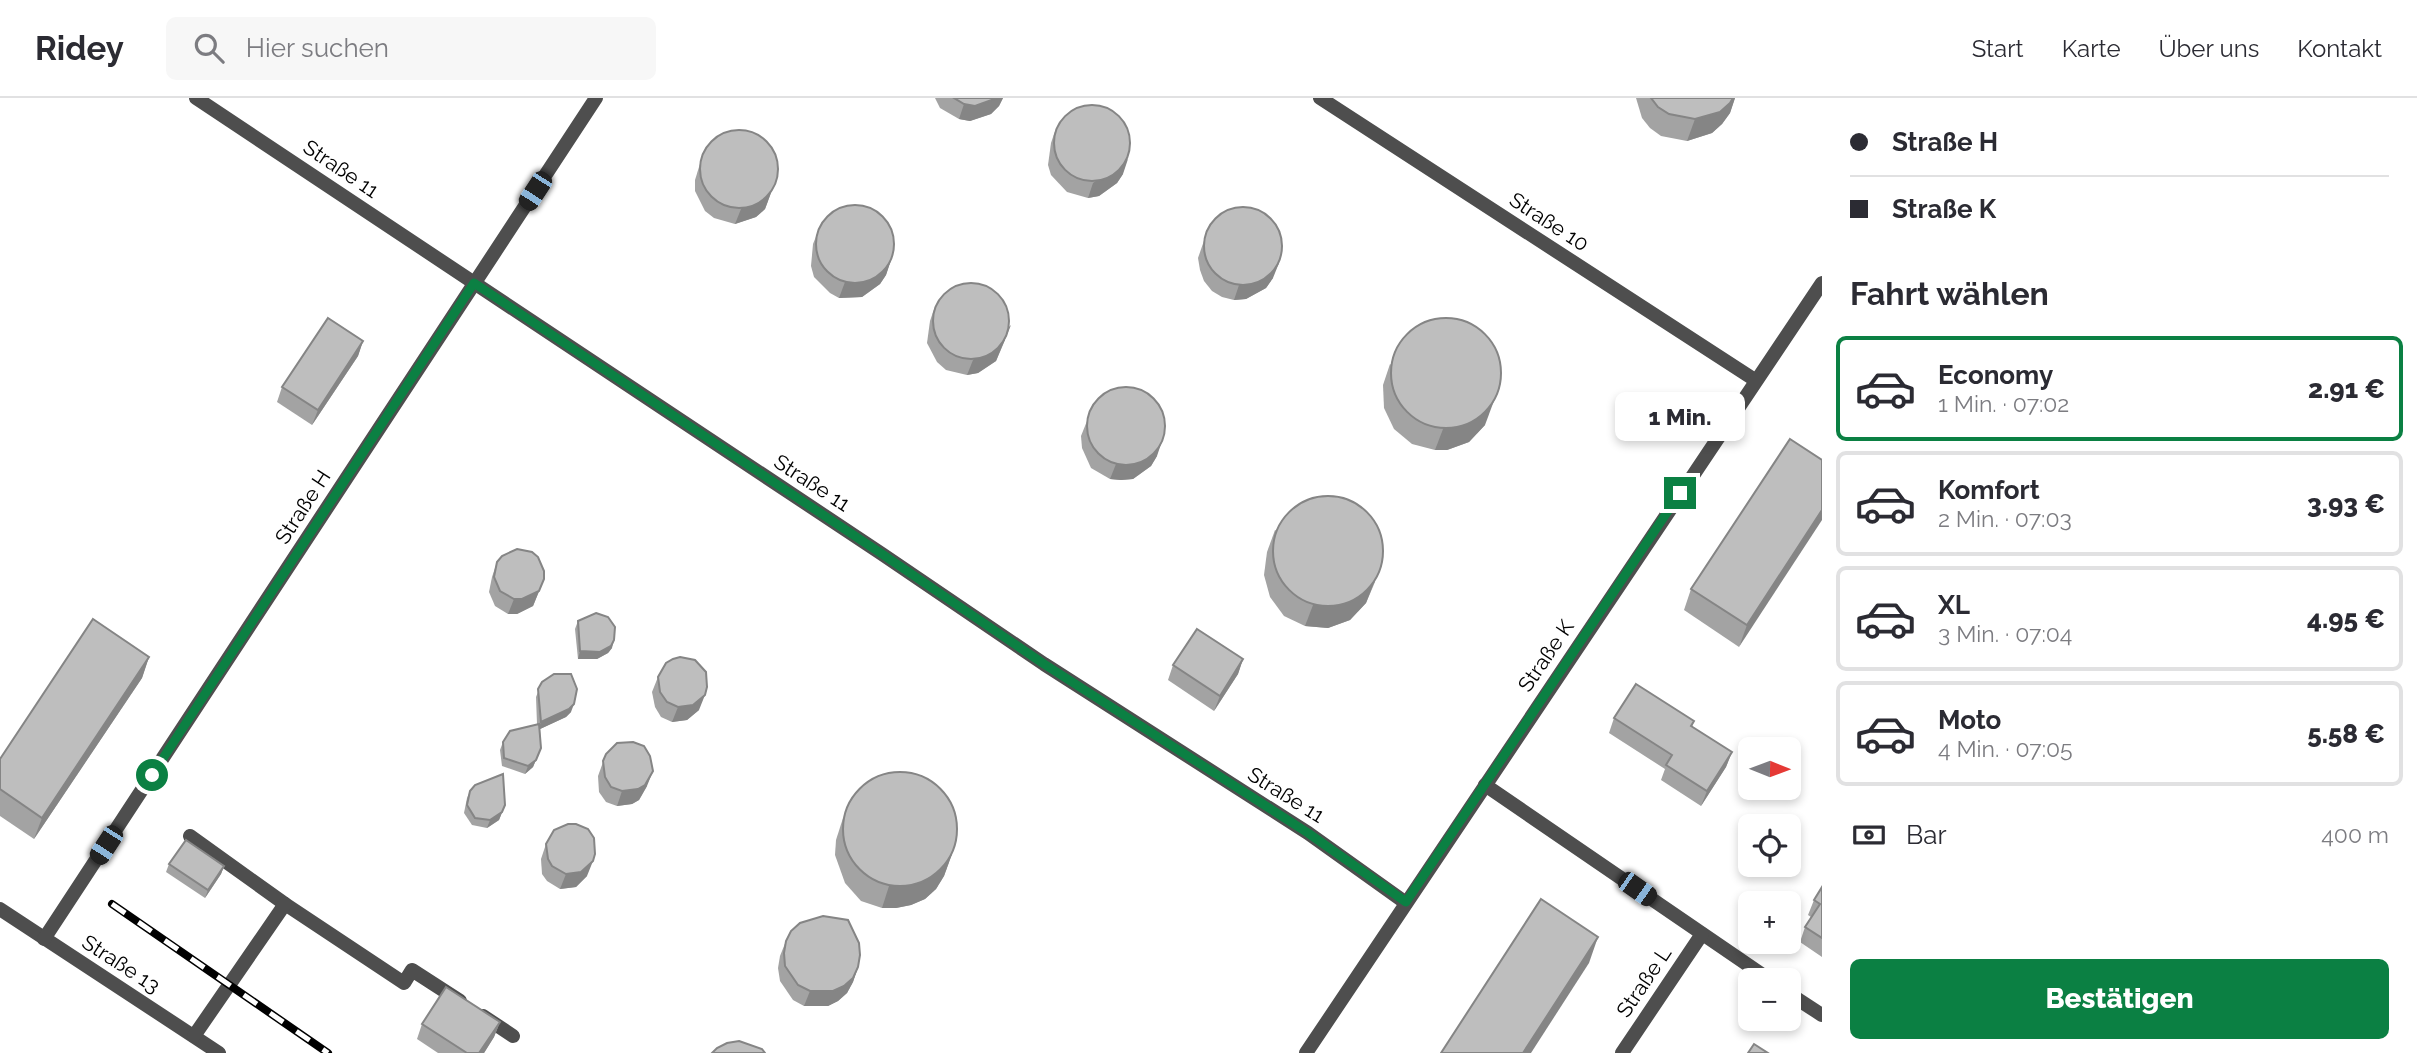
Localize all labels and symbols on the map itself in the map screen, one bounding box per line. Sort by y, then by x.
street label: Straße 11 [299,134,384,203]
car [515,168,556,214]
street label: Straße 10 [1505,187,1594,256]
callout: 1 Min. [1615,392,1745,440]
street label: Straße 11 [770,449,855,516]
street label: Straße H [269,465,336,548]
route end [1664,477,1696,509]
street label: Straße K [1513,615,1579,696]
north arrow [1738,737,1801,800]
route start [136,759,168,791]
street label: Straße 11 [1243,761,1329,828]
car [86,822,127,868]
car [1614,868,1661,910]
street label: Straße 13 [78,929,165,998]
street label: Straße L [1611,942,1676,1022]

